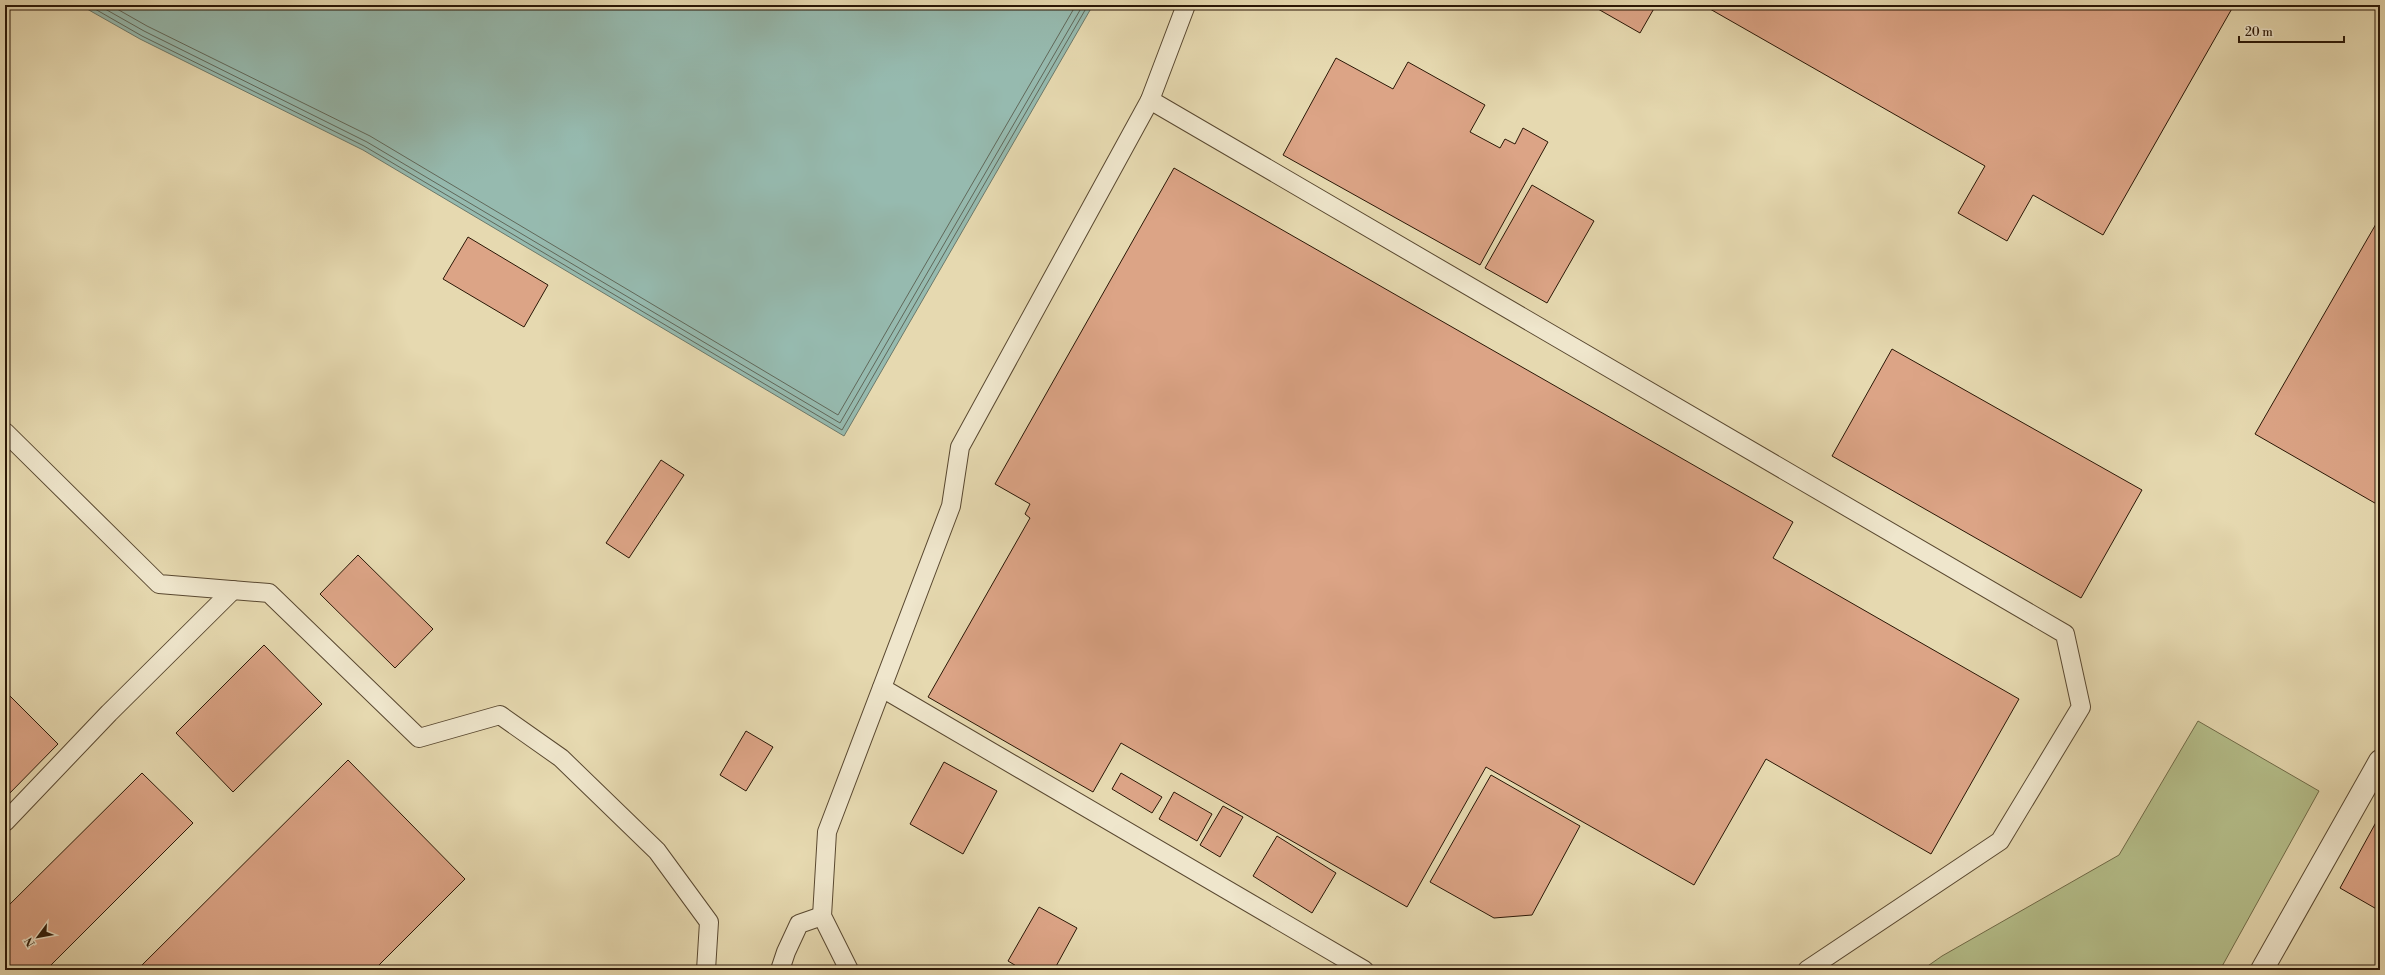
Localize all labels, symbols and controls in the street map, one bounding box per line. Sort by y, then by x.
scale bar [2239,18,2344,44]
text: 20 m [2245,25,2273,40]
north arrow [18,917,58,957]
text: N [22,934,39,949]

